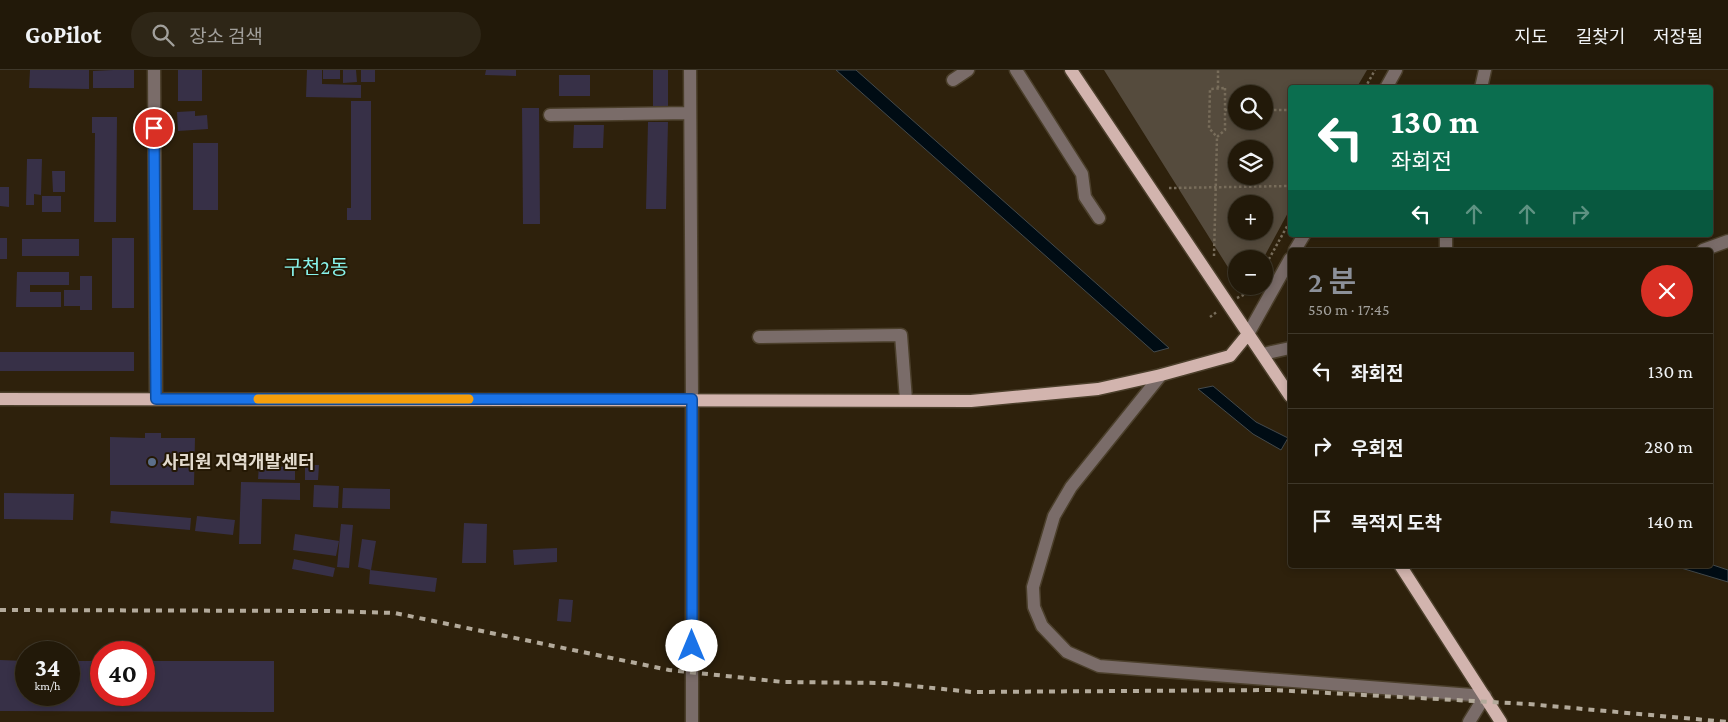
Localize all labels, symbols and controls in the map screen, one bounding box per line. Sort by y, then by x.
search box [131,12,481,57]
text: GoPilot [25,21,101,48]
icon: search [149,21,177,49]
text: 장소 검색 [189,26,263,47]
text: 지도 [1515,27,1548,47]
text: 길찾기 [1576,27,1625,47]
text: 저장됨 [1653,27,1703,47]
map controls [1228,85,1273,295]
button: search [1228,85,1273,130]
text: 130 m [1391,102,1479,141]
icon: left [1308,105,1373,170]
pin [133,107,175,149]
icon: arrive [140,114,168,142]
button: layers [1228,140,1273,185]
text: 좌회전 [1391,149,1452,174]
button: + [1228,195,1273,240]
icon: left [1407,200,1435,228]
icon: ahead [1460,200,1488,228]
icon: ahead [1513,200,1541,228]
icon: right [1566,200,1594,228]
button: − [1228,250,1273,295]
district label: 구천2동 [284,256,348,278]
text: 2 분 [1308,265,1356,298]
button: close [1641,265,1693,317]
text: 550 m · 17:45 [1308,301,1389,318]
icon: left [1308,357,1336,385]
text: 130 m [1648,361,1693,382]
text: 좌회전 [1351,363,1403,384]
icon: right [1308,432,1336,460]
text: 280 m [1644,436,1693,457]
text: 우회전 [1351,438,1403,459]
place label: 사리원 지역개발센터 [162,452,315,472]
marker: 사리원 지역개발센터 [146,456,158,468]
icon: arrive [1308,507,1336,535]
text: 140 m [1647,511,1693,532]
text: 목적지 도착 [1351,513,1442,534]
position arrow [665,619,717,671]
speed limit sign: 40 [90,641,155,706]
text: 34 [35,654,60,681]
text: km/h [35,679,60,693]

